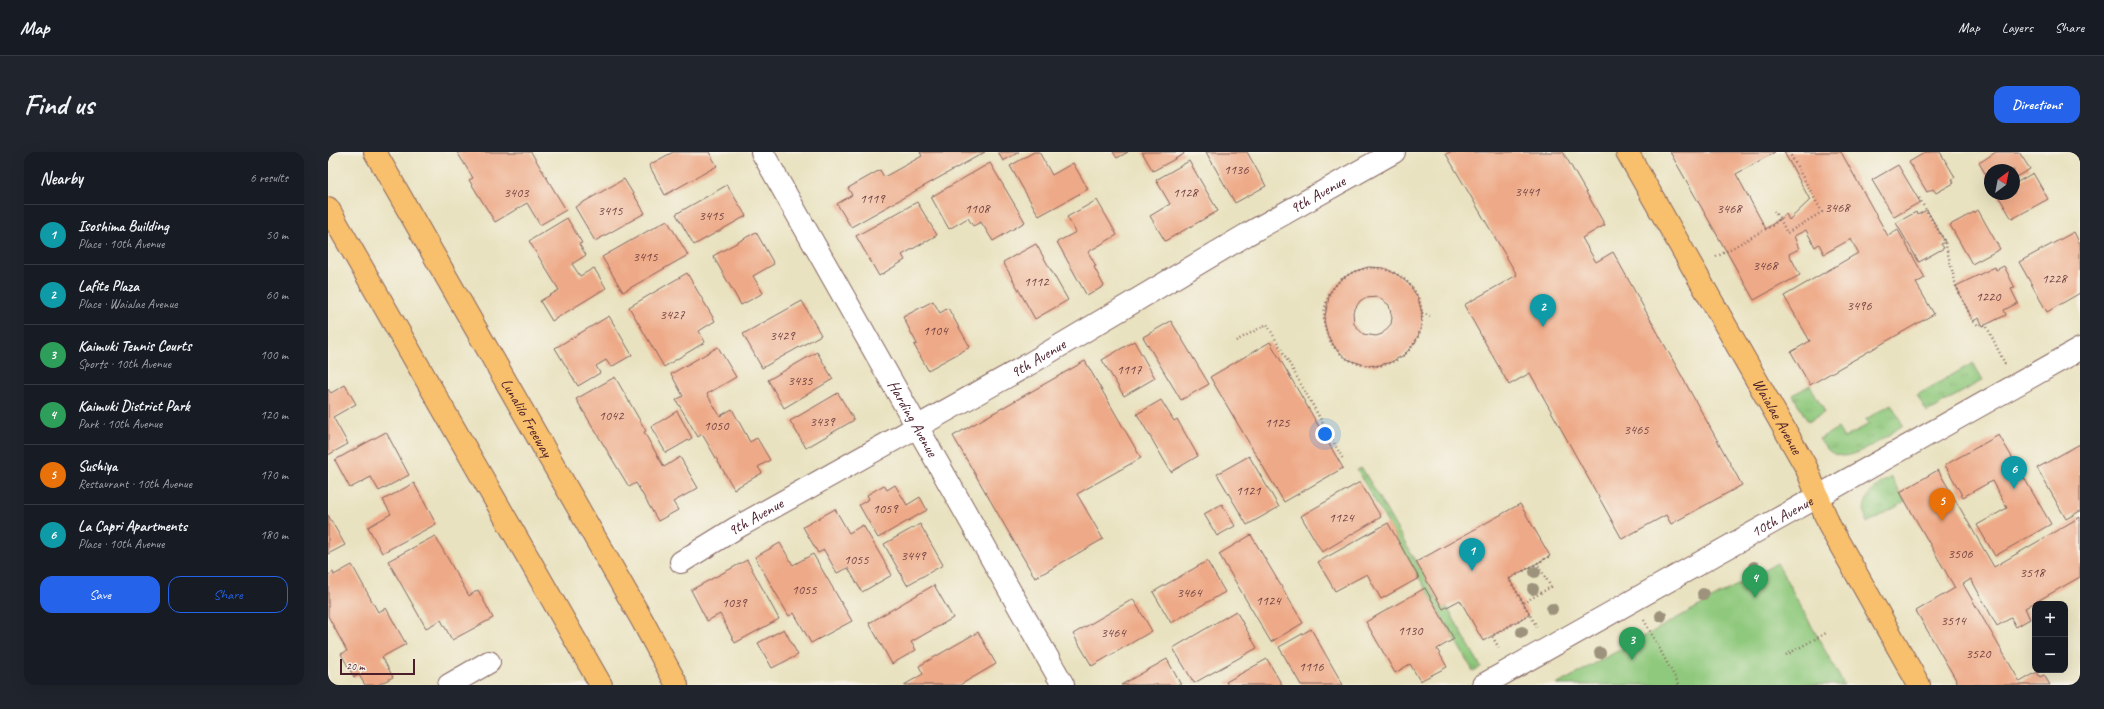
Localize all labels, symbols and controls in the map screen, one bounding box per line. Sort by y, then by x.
text: Map [20,16,50,40]
text: Map [1958,19,1980,36]
text: Layers [2002,19,2033,36]
text: Share [2055,19,2084,36]
button: Directions [1994,86,2080,123]
text: Find us [24,87,94,122]
house number: 1136 [1223,161,1249,178]
north arrow [1984,164,2020,200]
text: Nearby [40,168,83,189]
text: 6 results [250,170,288,186]
street label: 9th Avenue [1286,170,1350,218]
house number: 3441 [1514,183,1540,200]
house number: 3403 [503,184,530,201]
house number: 1128 [1172,184,1199,201]
house number: 1119 [859,190,886,207]
house number: 3468 [1824,199,1851,216]
house number: 1108 [964,200,991,217]
house number: 3468 [1716,200,1743,217]
house number: 3415 [597,202,623,219]
house number: 3415 [698,207,724,224]
text: Isoshima Building [78,217,169,236]
text: 1 [50,227,56,243]
text: 50 m [266,227,288,243]
text: Place · 10th Avenue [78,236,165,252]
house number: 3415 [632,248,658,265]
house number: 3468 [1752,257,1779,274]
house number: 1228 [2041,270,2068,287]
house number: 1112 [1023,273,1050,290]
text: Lafite Plaza [78,277,139,296]
text: 2 [50,287,56,303]
text: 60 m [266,287,288,303]
house number: 1220 [1975,288,2002,305]
pin: 2 [1530,294,1556,327]
text: Place · Waialae Avenue [78,296,178,312]
house number: 3496 [1846,297,1872,314]
house number: 3427 [659,306,685,323]
house number: 1104 [922,322,949,339]
house number: 3429 [769,327,796,344]
street label: 9th Avenue [1007,334,1071,382]
text: Kaimuki Tennis Courts [78,337,191,356]
text: 3 [50,347,56,363]
text: 100 m [260,347,288,363]
text: Sports · 10th Avenue [78,356,171,372]
house number: 1117 [1116,361,1142,378]
house number: 3435 [787,372,813,389]
street label: Lunalilo Freeway [496,375,558,462]
street label: Waialae Avenue [1748,375,1807,459]
street label: Harding Avenue [883,377,943,462]
text: Kaimuki District Park [78,397,190,416]
text: 4 [50,407,56,423]
text: 120 m [260,407,288,423]
house number: 1042 [598,407,625,424]
house number: 3439 [809,413,836,430]
house number: 1125 [1264,414,1290,431]
text: Park · 10th Avenue [78,416,162,432]
house number: 1050 [703,417,730,434]
house number: 3465 [1623,421,1649,438]
your location [1315,424,1335,444]
pin: 6 [2001,456,2027,489]
text: Sushiya [78,457,117,476]
text: 5 [50,467,56,483]
text: 170 m [260,467,288,483]
text: Restaurant · 10th Avenue [78,476,192,492]
house number: 1121 [1235,482,1261,499]
pin: 5 [1929,488,1955,521]
street label: 10th Avenue [1747,491,1818,542]
street label: 9th Avenue [724,493,788,541]
house number: 1059 [872,500,899,517]
house number: 1124 [1328,509,1355,526]
text: La Capri Apartments [78,517,187,536]
text: 6 [50,527,56,543]
text: 180 m [260,527,288,543]
text: Place · 10th Avenue [78,536,165,552]
pin: 1 [1459,538,1485,571]
house number: 3506 [1947,545,1973,562]
house number: 3449 [900,547,927,564]
house number: 1055 [843,551,869,568]
house number: 3518 [2019,564,2046,581]
pin: 4 [1742,565,1768,598]
button: Save [40,576,160,613]
button: Share [168,576,288,613]
house number: 1055 [791,581,817,598]
house number: 3464 [1176,584,1203,601]
house number: 1124 [1255,592,1282,609]
house number: 1039 [721,594,748,611]
map controls [2032,601,2068,673]
button: + [2032,601,2068,637]
house number: 3514 [1940,612,1967,629]
house number: 1130 [1397,622,1424,639]
house number: 3464 [1100,624,1127,641]
pin: 3 [1619,627,1645,660]
button: − [2032,637,2068,673]
house number: 3520 [1965,645,1992,662]
scale bar [340,657,415,676]
house number: 1116 [1298,658,1324,675]
text: 20 m [346,659,365,673]

